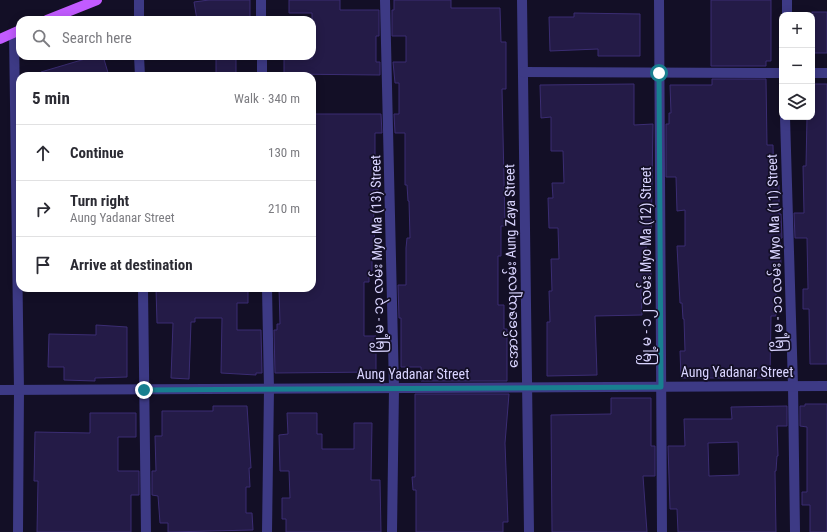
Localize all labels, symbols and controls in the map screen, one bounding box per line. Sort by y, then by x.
map controls [779,12,815,120]
button: + [779,12,815,48]
search box [16,16,316,60]
icon: search [30,27,52,49]
text: Search here [62,29,132,47]
button: − [779,48,815,84]
route start [650,64,668,82]
button: layers [779,84,815,120]
text: 5 min [32,88,70,108]
text: Walk · 340 m [234,91,300,106]
icon: ahead [32,142,54,164]
text: Continue [70,144,124,162]
text: 130 m [268,145,300,160]
street label: မြို့မ - ၁၁ လမ်း Myo Ma (11) Street [762,154,790,352]
street label: မြို့မ - ၁၃ လမ်း Myo Ma (13) Street [365,155,391,353]
street label: အောင်ဇေယျလမ်း Aung Zaya Street [499,164,525,368]
street label: မြို့မ - ၁၂ လမ်း Myo Ma (12) Street [636,166,658,366]
text: Turn right [70,192,129,210]
icon: right [32,198,54,220]
text: 210 m [268,201,300,216]
text: Aung Yadanar Street [70,210,175,225]
icon: arrive [32,254,54,276]
text: Arrive at destination [70,256,193,274]
street label: Aung Yadanar Street [681,364,793,380]
street label: Aung Yadanar Street [357,366,469,382]
route end [135,381,153,399]

